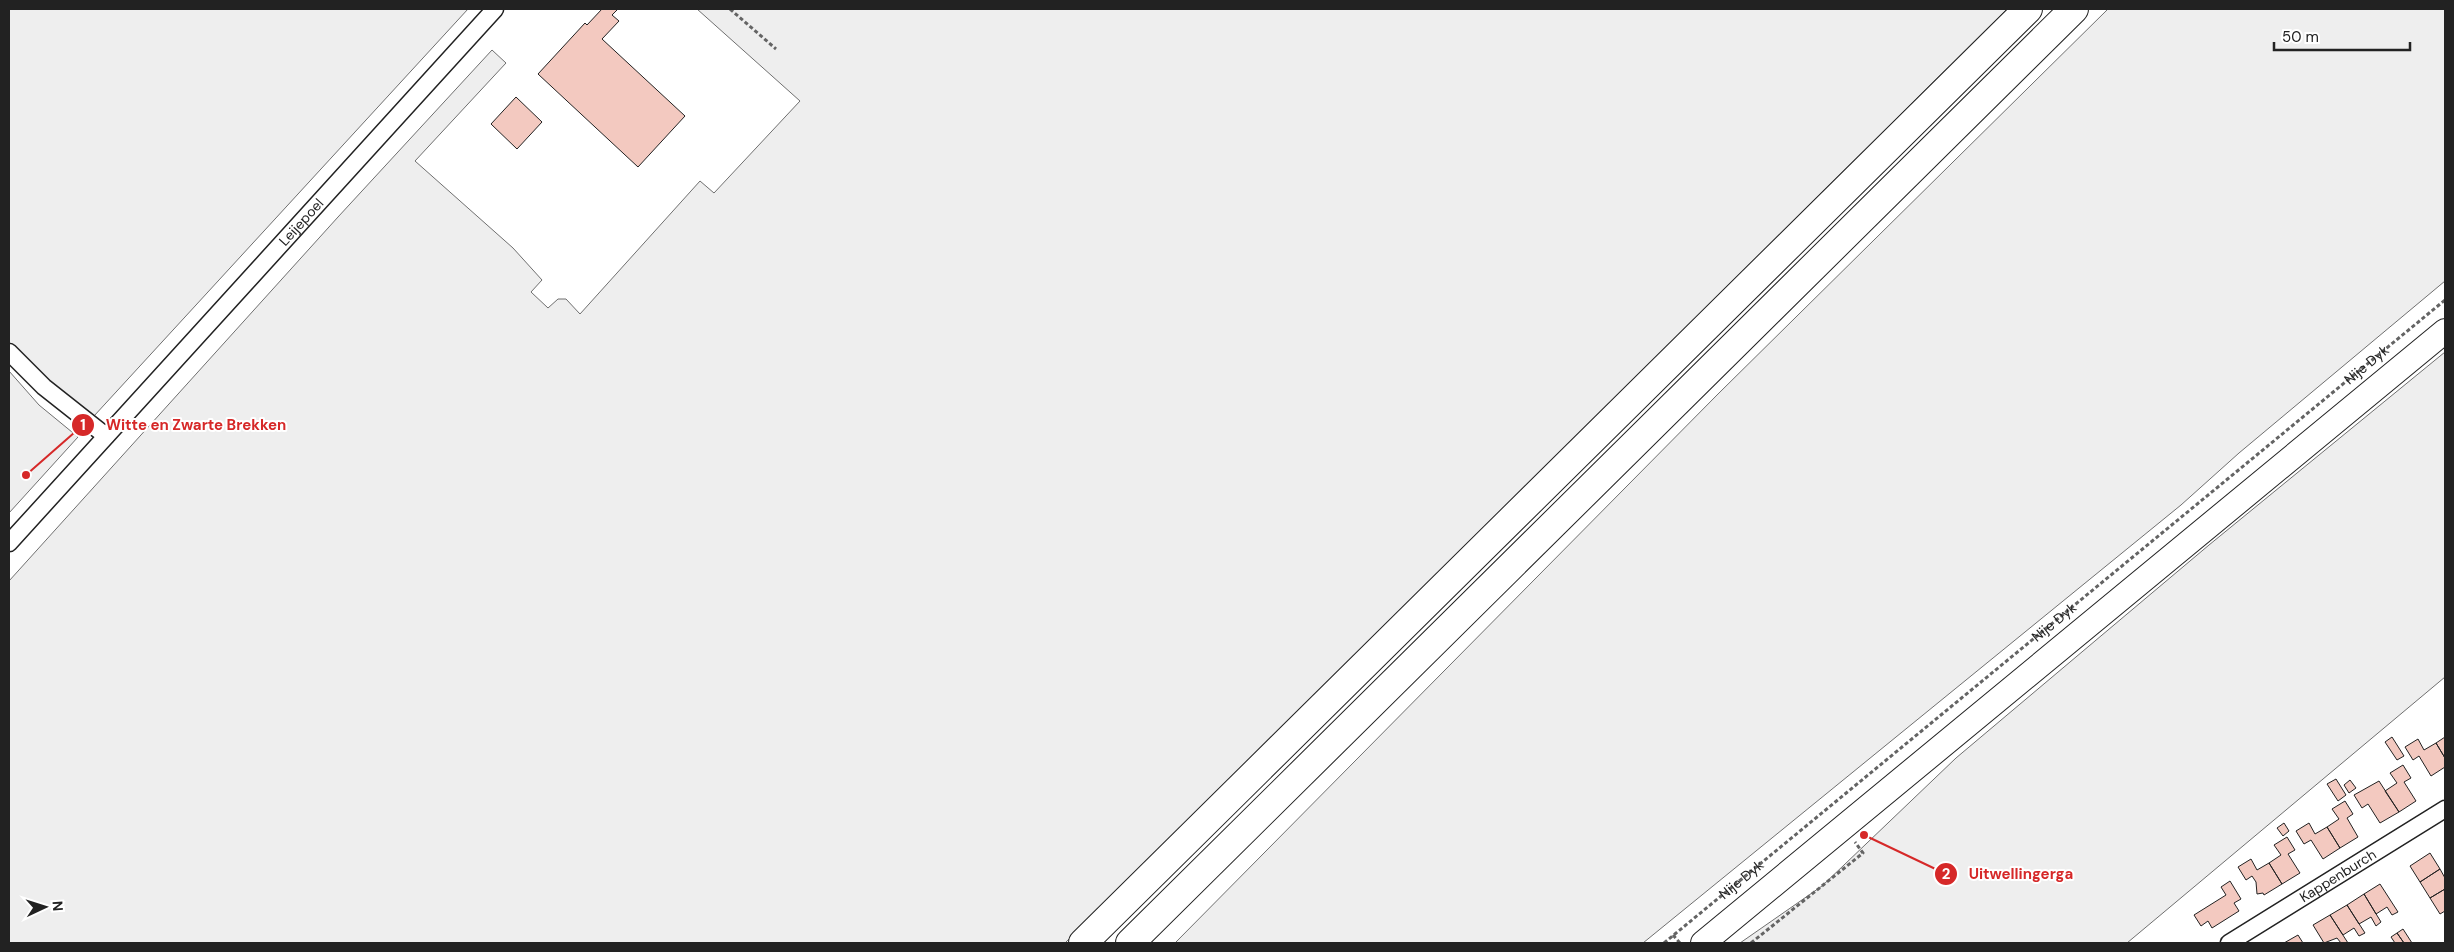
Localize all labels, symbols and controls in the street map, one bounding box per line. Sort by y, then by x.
scale bar [2274,20,2410,52]
text: 50 m [2282,27,2319,47]
street label: Leijepoel [275,195,327,250]
street label: Nije Dyk [2340,341,2393,388]
callout: Witte en Zwarte Brekken [71,410,296,440]
text: 1 [80,415,86,435]
text: Witte en Zwarte Brekken [106,415,286,435]
street label: Nije Dyk [2028,598,2080,646]
street label: Kappenburch [2296,845,2379,906]
street label: Nije Dyk [1715,856,1767,903]
callout: Uitwellingerga [1933,859,2083,889]
text: 2 [1942,864,1951,884]
text: Uitwellingerga [1969,864,2073,884]
north arrow [20,882,70,932]
text: N [49,900,67,912]

